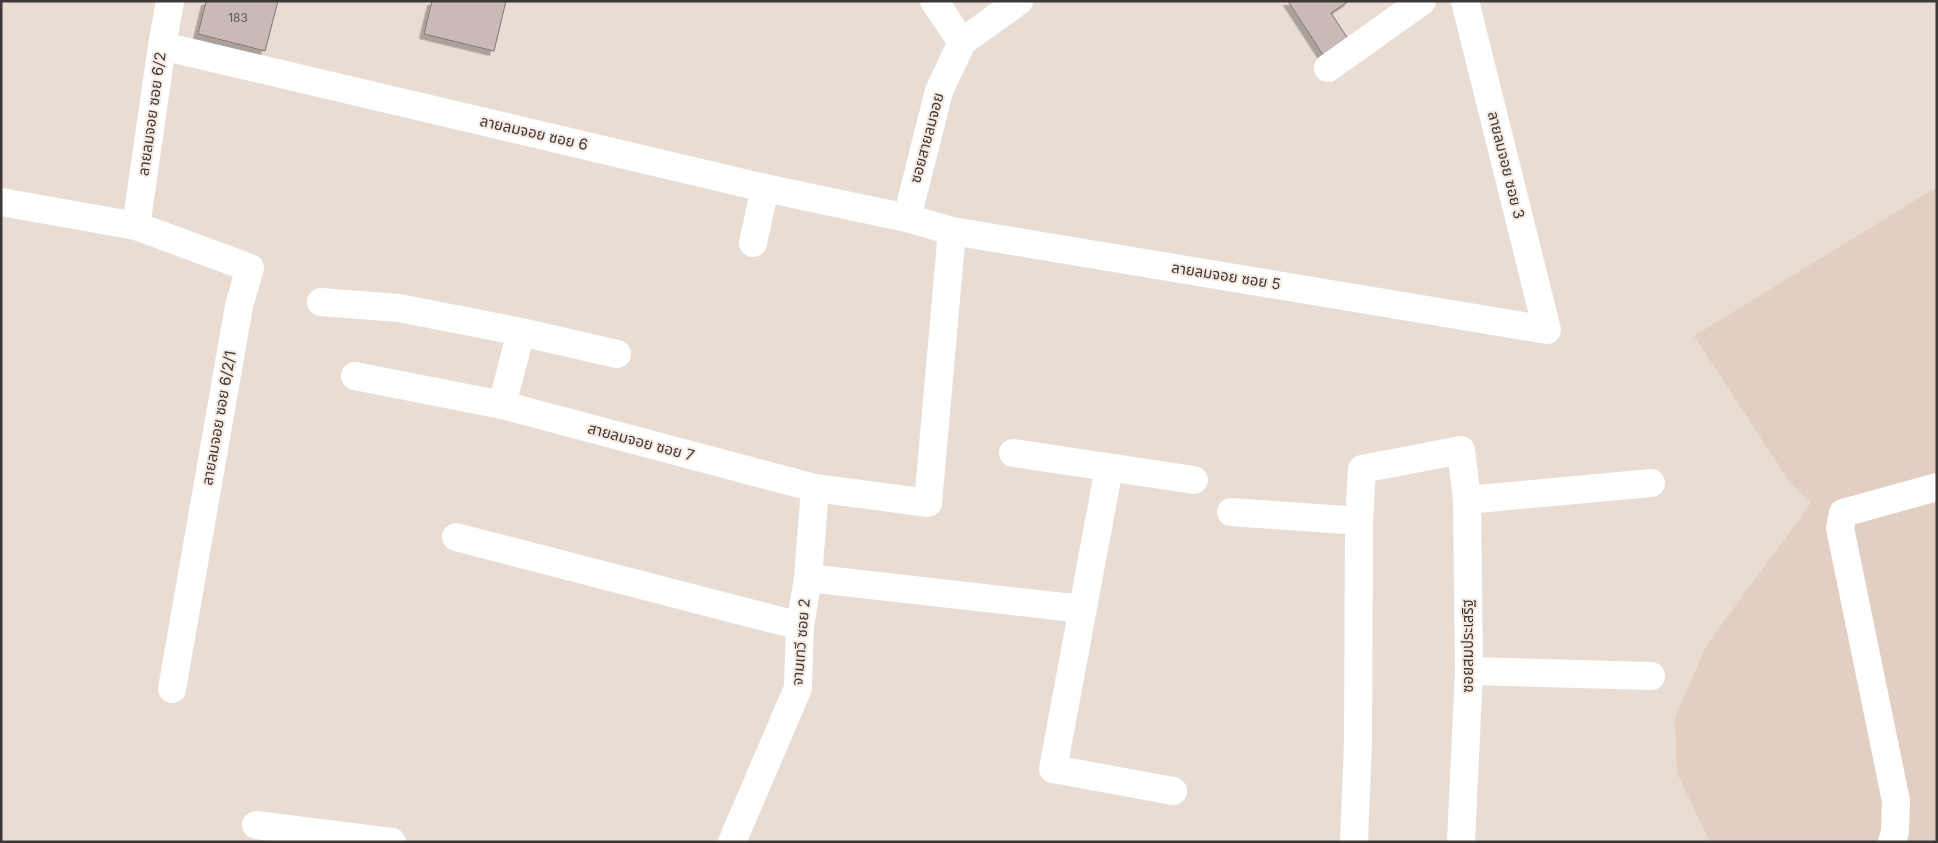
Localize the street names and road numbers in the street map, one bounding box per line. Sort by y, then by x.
street label: ลายลมจอย ซอย 6/2 [133,51,170,177]
street label: ซอยสายลมจอย [905,91,948,185]
street label: ลายลมจอย ซอย 3 [1484,109,1529,221]
street label: ลายลมจอย ซอย 6 [478,111,590,154]
street label: ลายลมจอย ซอย 5 [1170,257,1282,294]
street label: ลายลมจอย ซอย 6/2/1 [197,349,240,487]
street label: สายลมจอย ซอย 7 [586,418,697,465]
street label: จามเทวี ซอย 2 [787,597,814,686]
street label: ซอยสมประเสริฐ [1458,599,1477,693]

